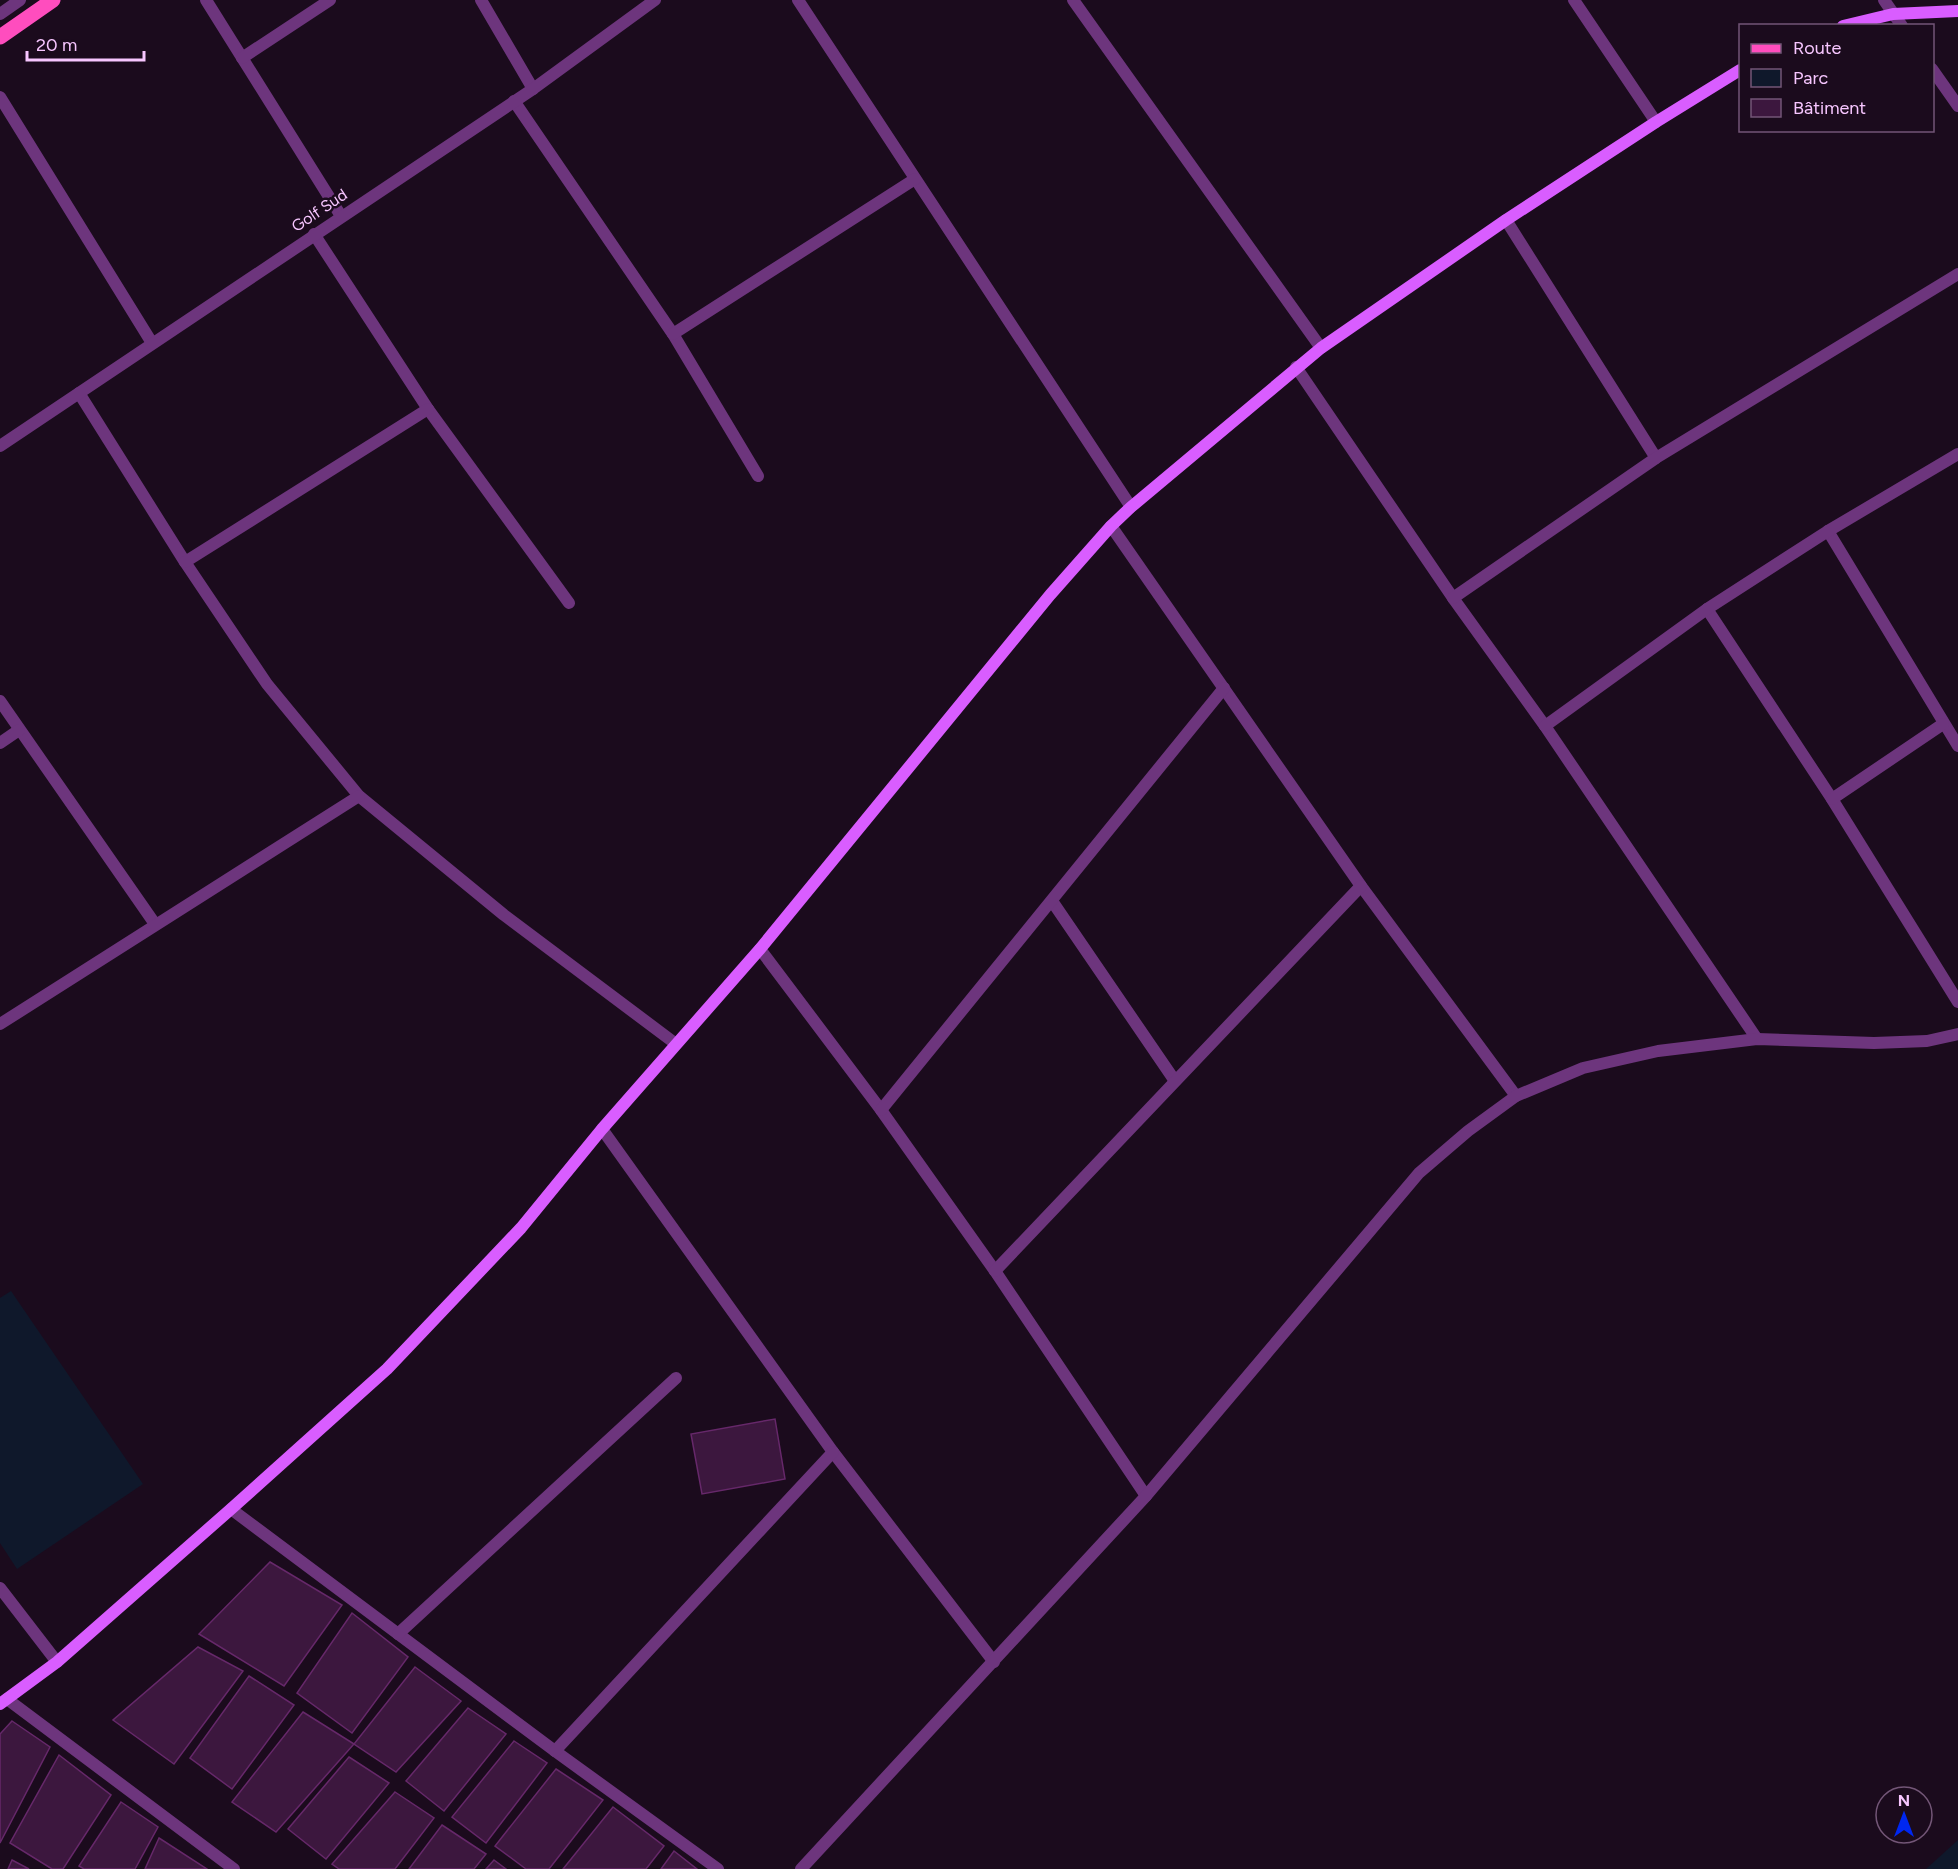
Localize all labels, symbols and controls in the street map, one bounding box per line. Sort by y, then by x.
scale bar [27,24,144,62]
legend [1739,24,1934,132]
text: 20 m [36,34,77,56]
text: Route [1793,37,1842,59]
text: Parc [1793,67,1829,89]
text: Bâtiment [1793,97,1866,119]
street label: Golf Sud [288,185,351,236]
north arrow [1874,1785,1934,1845]
text: N [1898,1791,1910,1810]

